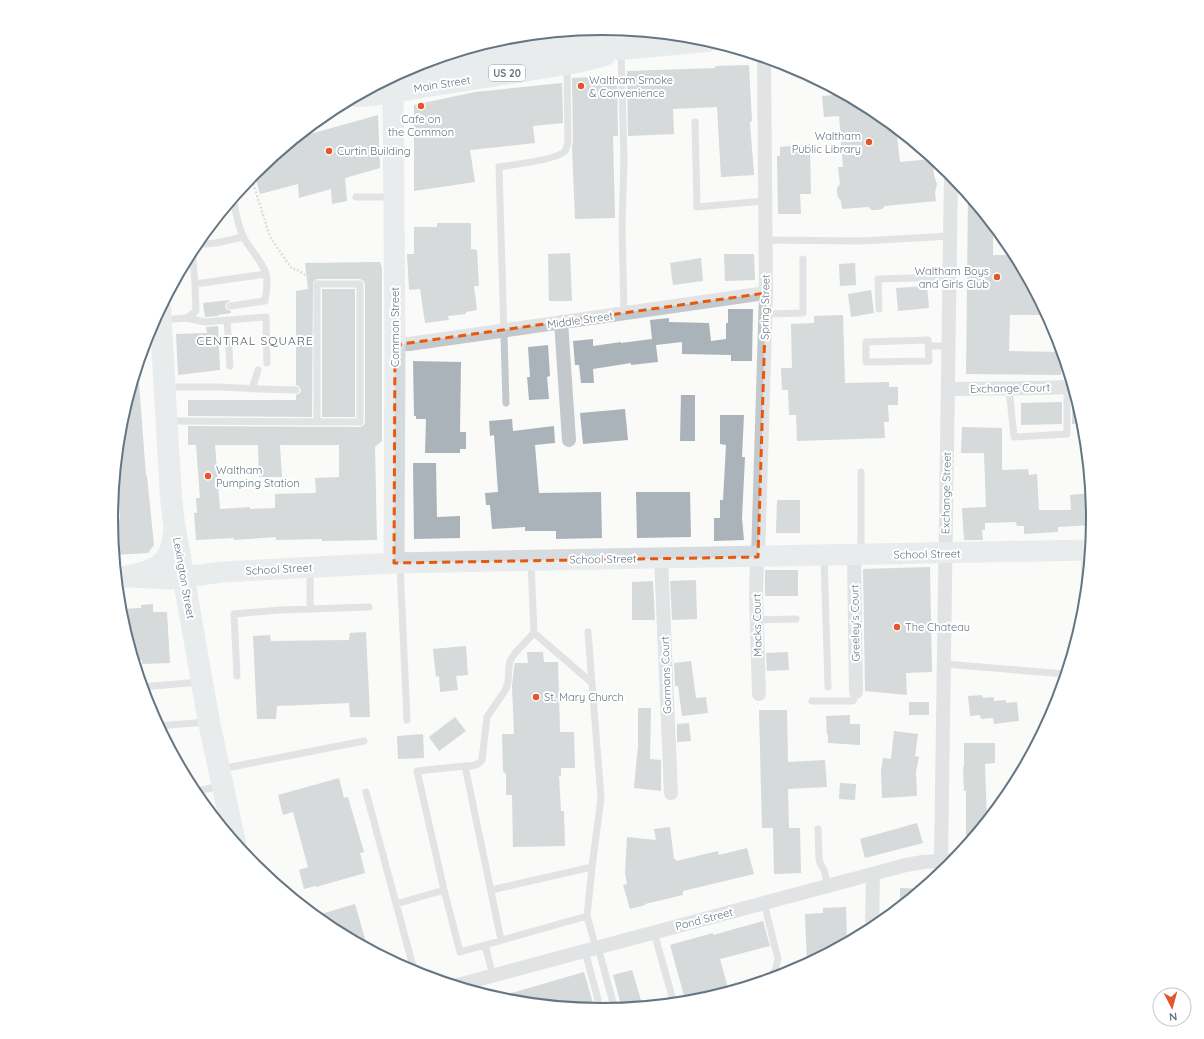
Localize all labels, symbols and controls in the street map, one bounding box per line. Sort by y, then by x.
road number: US 20 [489,65,525,81]
street label: Main Street [412,73,472,95]
place label: Waltham Smoke & Convenience [589,73,673,100]
marker: Waltham Smoke & Convenience [576,81,586,91]
marker: Cafe on the Common [416,101,426,111]
place label: Cafe on the Common [388,112,454,139]
place label: Waltham Public Library [792,129,861,156]
marker: Waltham Public Library [864,137,874,147]
place label: Curtin Building [337,144,411,158]
marker: Curtin Building [324,146,334,156]
place label: Waltham Boys and Girls Club [915,264,989,291]
marker: Waltham Boys and Girls Club [992,272,1002,282]
street label: Spring Street [757,274,773,340]
street label: Common Street [388,287,402,367]
street label: Middle Street [546,308,614,332]
district label: CENTRAL SQUARE [196,333,314,348]
street label: Exchange Court [970,380,1051,396]
street label: Exchange Street [938,451,954,534]
place label: Waltham Pumping Station [216,463,300,490]
marker: Waltham Pumping Station [203,471,213,481]
street label: Lexington Street [170,536,198,620]
street label: School Street [893,546,961,562]
street label: School Street [569,551,637,567]
street label: School Street [245,560,313,578]
street label: Greeley's Court [847,584,863,662]
street label: Macks Court [749,593,765,657]
place label: The Chateau [905,620,970,634]
marker: The Chateau [892,622,902,632]
street label: Gormans Court [658,636,674,714]
place label: St. Mary Church [544,690,624,704]
marker: St. Mary Church [531,692,541,702]
street label: Pond Street [674,905,735,933]
north arrow [1152,987,1192,1027]
text: N [1168,1010,1178,1024]

